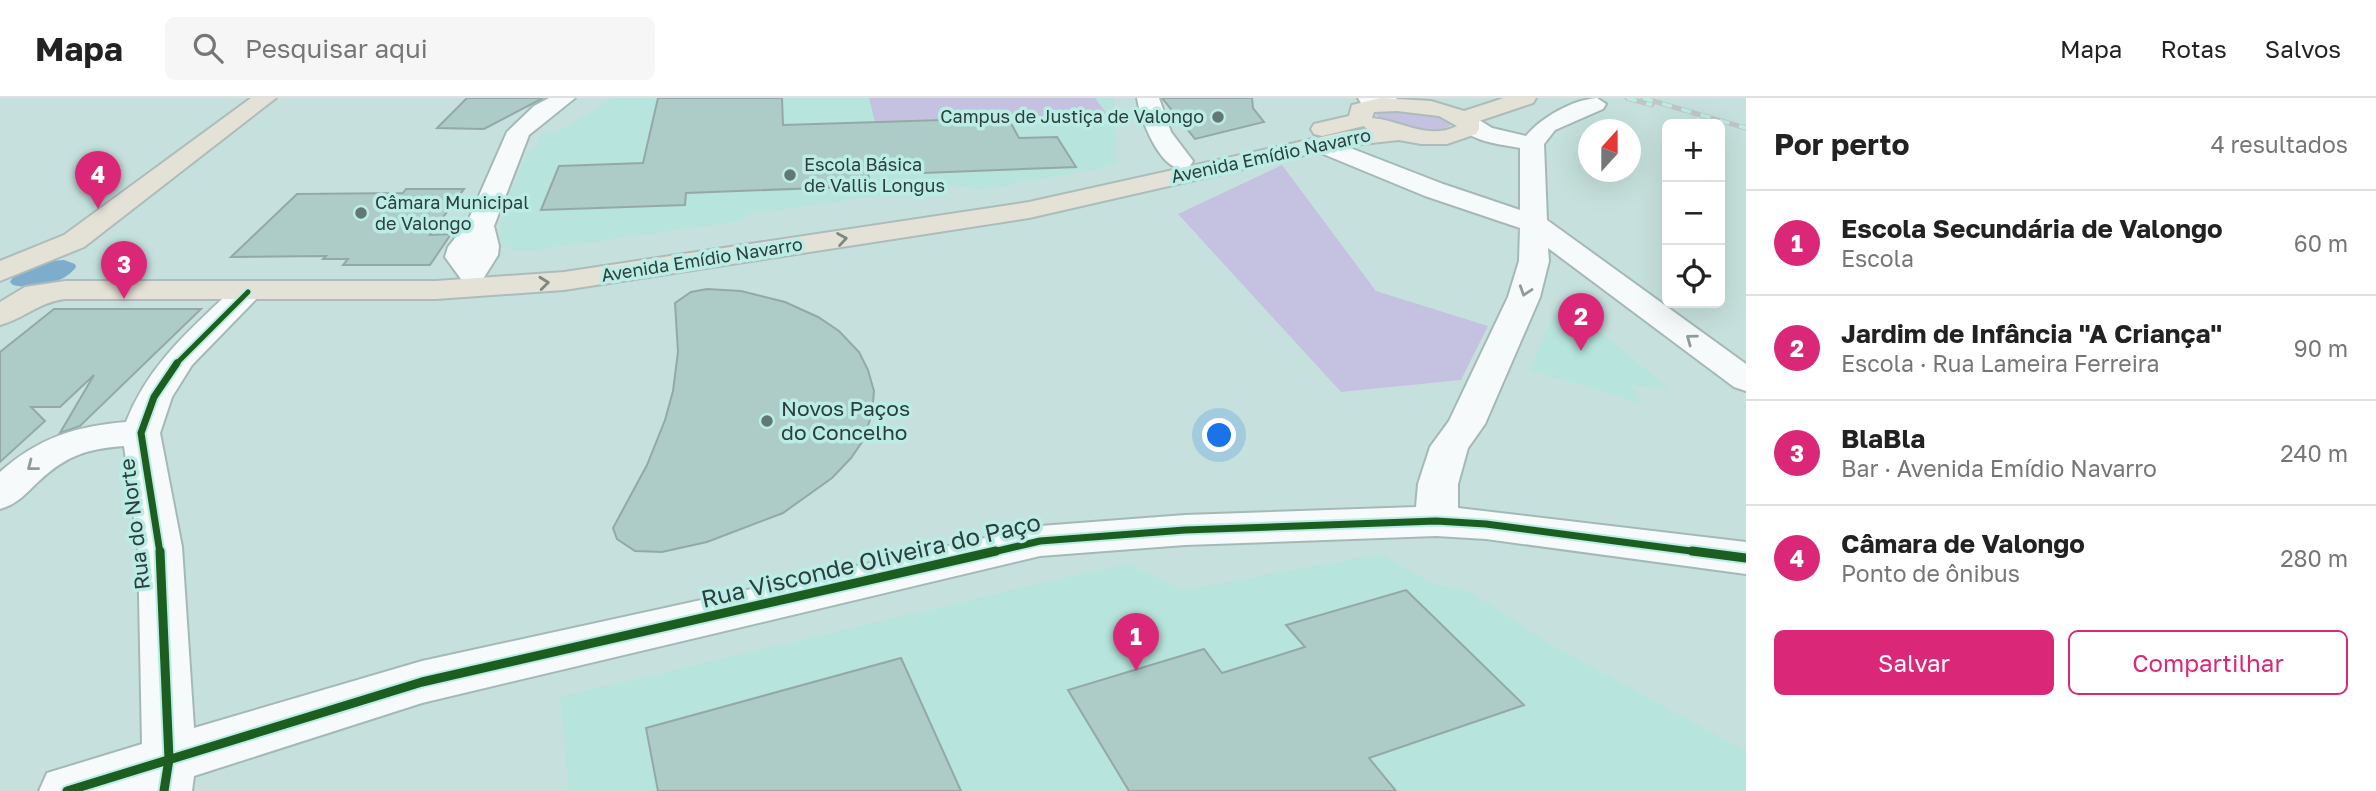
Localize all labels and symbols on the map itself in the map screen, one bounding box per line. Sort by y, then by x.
place label: Campus de Justiça de Valongo [940,105,1204,127]
marker: Campus de Justiça de Valongo [1210,109,1226,125]
north arrow [1578,119,1641,182]
street label: Avenida Emídio Navarro [1169,123,1373,187]
pin: 4 [75,151,121,209]
place label: Escola Básica de Vallis Longus [804,153,945,196]
marker: Escola Básica de Vallis Longus [782,167,798,183]
place label: Câmara Municipal de Valongo [375,191,529,234]
marker: Câmara Municipal de Valongo [353,205,369,221]
street label: Avenida Emídio Navarro [600,232,804,286]
one-way arrow [836,232,848,247]
pin: 3 [101,241,147,299]
one-way arrow [539,276,550,291]
one-way arrow [1519,284,1533,296]
pin: 2 [1558,293,1604,351]
one-way arrow [1686,335,1699,347]
place label: Novos Paços do Concelho [781,395,910,445]
marker: Novos Paços do Concelho [759,413,775,429]
your location [1202,418,1236,452]
street label: Rua do Norte [113,457,155,591]
one-way arrow [27,458,39,471]
street label: Rua Visconde Oliveira do Paço [698,506,1043,613]
pin: 1 [1113,613,1159,671]

